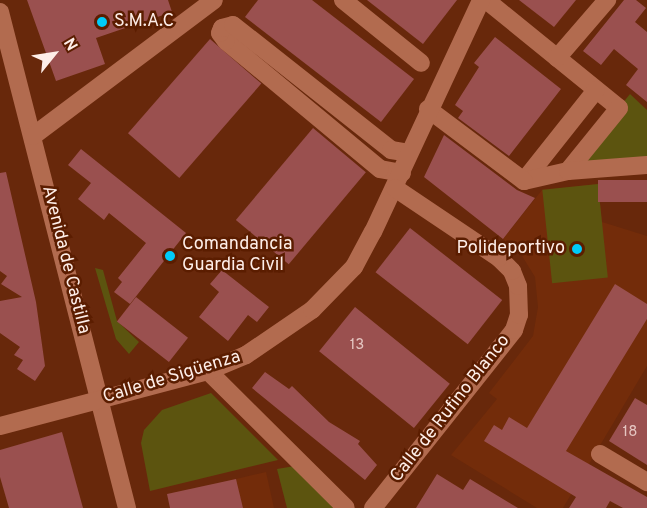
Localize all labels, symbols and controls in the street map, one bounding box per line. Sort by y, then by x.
place label: S.M.A.C [114,11,174,33]
marker: S.M.A.C [95,15,109,29]
north arrow [24,24,84,84]
text: N [58,35,81,55]
street label: Avenida de Castilla [36,184,94,336]
place label: Comandancia Guardia Civil [182,235,292,278]
place label: Polideportivo [456,238,565,260]
marker: Polideportivo [570,242,584,256]
marker: Comandancia Guardia Civil [163,249,177,263]
street label: Calle de Rufino Blanco [387,331,515,487]
house number: 13 [350,337,364,355]
street label: Calle de Sigüenza [101,347,243,409]
house number: 18 [623,424,637,442]

